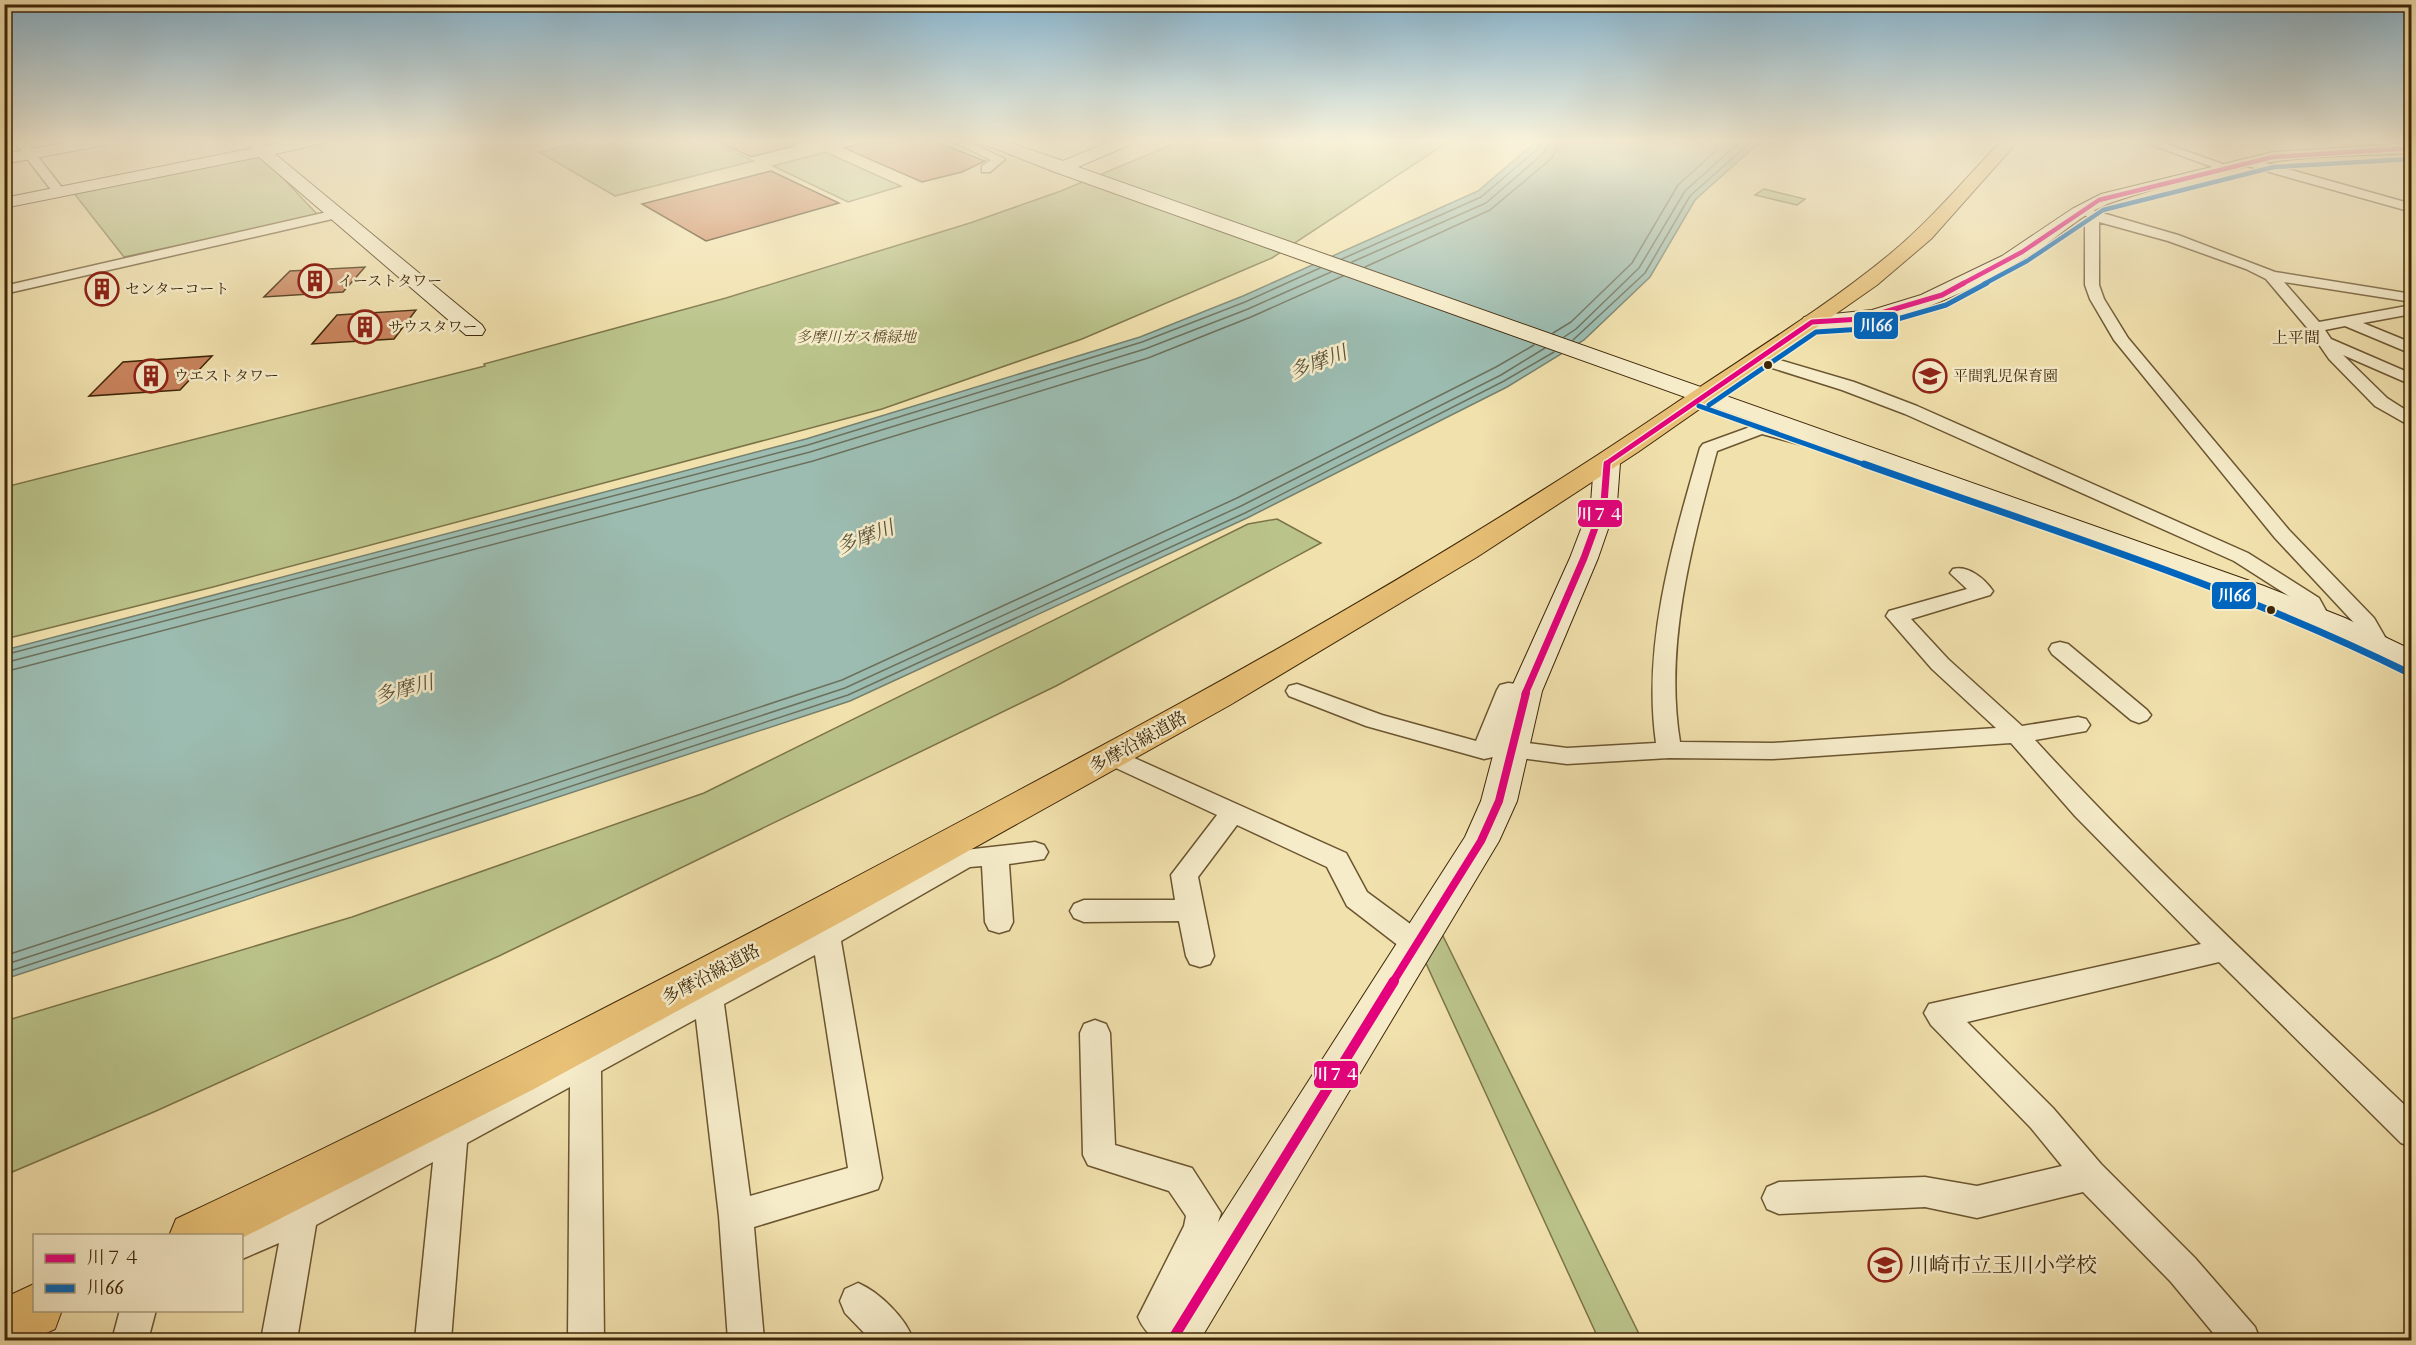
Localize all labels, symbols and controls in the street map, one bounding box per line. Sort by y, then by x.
building icon: イーストタワー [297,263,333,299]
building icon: センターコート [84,271,120,307]
place label: イーストタワー [338,272,442,290]
place label: センターコート [125,280,229,298]
building icon: サウスタワー [347,309,383,345]
line badge: 川66 [1853,311,1899,340]
text: 川66 [1860,316,1893,335]
place label: サウスタワー [388,318,478,336]
park label: 多摩川ガス橋緑地 [796,328,918,346]
district label: 上平間 [2272,328,2320,347]
water label: 多摩川 [1286,339,1352,384]
building icon: ウエストタワー [133,358,169,394]
school or university icon: 平間乳児保育園 [1912,358,1948,394]
unlabelled marker [1762,359,1774,371]
place label: ウエストタワー [174,367,279,385]
place label: 平間乳児保育園 [1953,367,2058,385]
line badge: 川７４ [1577,499,1623,528]
text: 川７４ [1576,505,1624,524]
water label: 多摩川 [833,514,899,559]
line badge: 川66 [2211,581,2257,610]
text: 川66 [2218,586,2251,605]
unlabelled marker [2265,604,2277,616]
water label: 多摩川 [372,669,438,708]
street label: 多摩沿線道路 [1085,706,1191,778]
street label: 多摩沿線道路 [658,939,764,1009]
line badge: 川７４ [1313,1060,1359,1089]
text: 川７４ [1312,1065,1360,1084]
legend [33,1234,243,1312]
text: 川７４ [87,1247,141,1269]
school or university icon: 川崎市立玉川小学校 [1867,1247,1903,1283]
place label: 川崎市立玉川小学校 [1908,1252,2097,1278]
text: 川66 [87,1277,124,1299]

